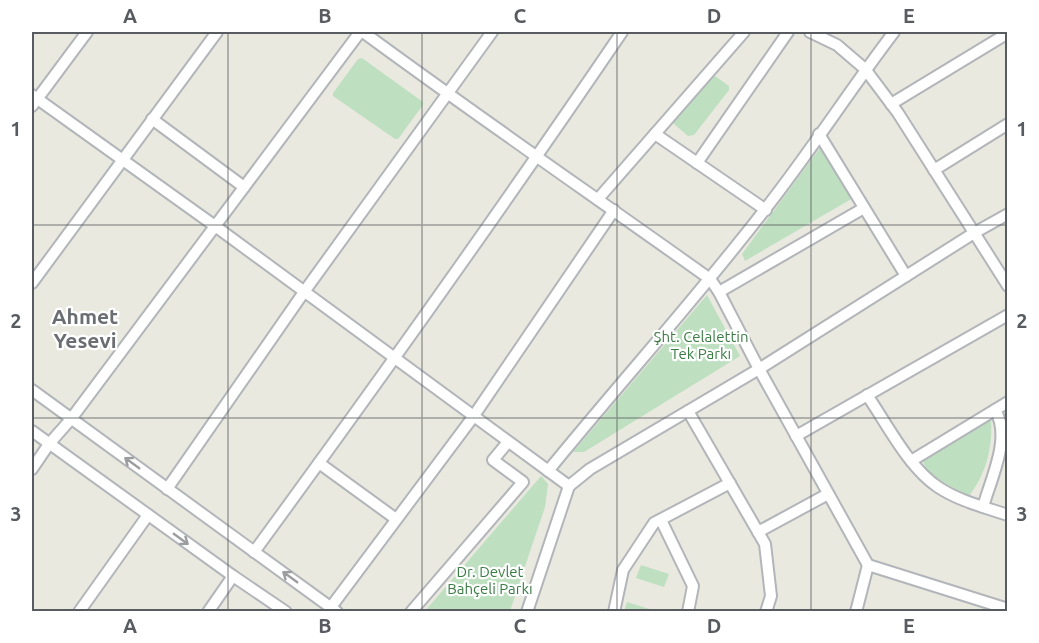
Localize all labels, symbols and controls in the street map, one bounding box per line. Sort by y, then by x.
text: A [123,4,137,27]
text: B [318,4,332,27]
text: C [514,4,527,27]
text: D [707,4,721,27]
text: E [903,4,915,27]
text: 1 [10,117,22,140]
text: 1 [1016,117,1028,140]
district label: Ahmet Yesevi [52,304,118,352]
text: 2 [10,309,22,332]
text: 2 [1016,309,1028,332]
park label: Şht. Celalettin Tek Parkı [654,328,748,362]
one-way arrow [124,457,140,469]
text: 3 [10,502,22,525]
text: 3 [1016,502,1028,525]
one-way arrow [173,533,189,545]
park label: Dr. Devlet Bahçeli Parkı [447,563,533,597]
one-way arrow [282,571,298,583]
text: A [123,614,137,637]
text: B [318,614,332,637]
text: C [514,614,527,637]
text: D [707,614,721,637]
text: E [903,614,915,637]

